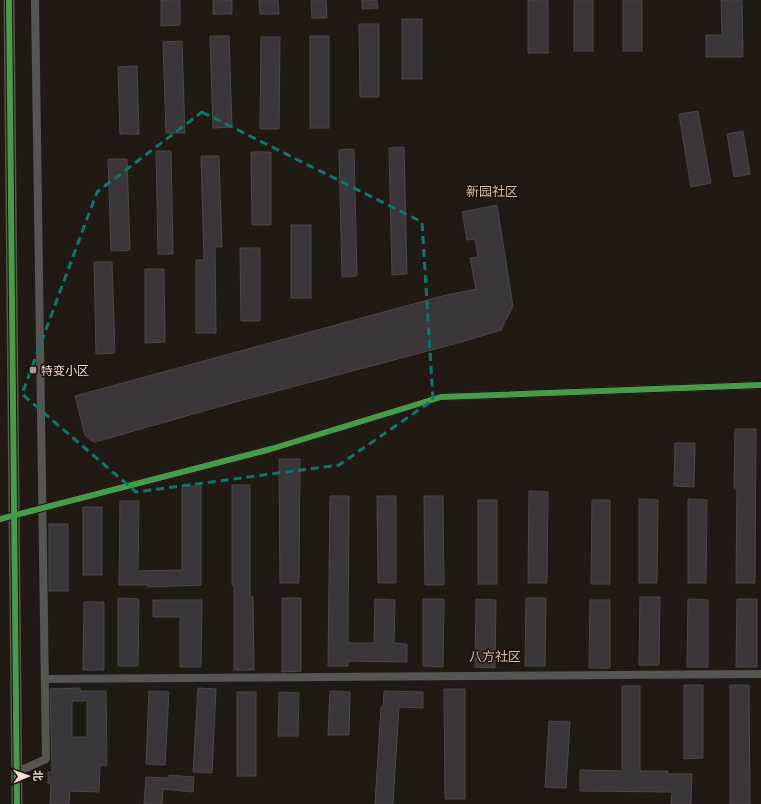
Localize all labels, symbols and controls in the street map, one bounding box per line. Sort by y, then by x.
district label: 新园社区 [466,183,518,200]
place label: 特变小区 [41,363,89,378]
marker: 特变小区 [28,365,38,375]
district label: 八方社区 [469,648,521,665]
north arrow [8,756,48,796]
text: 北 [31,770,45,781]

